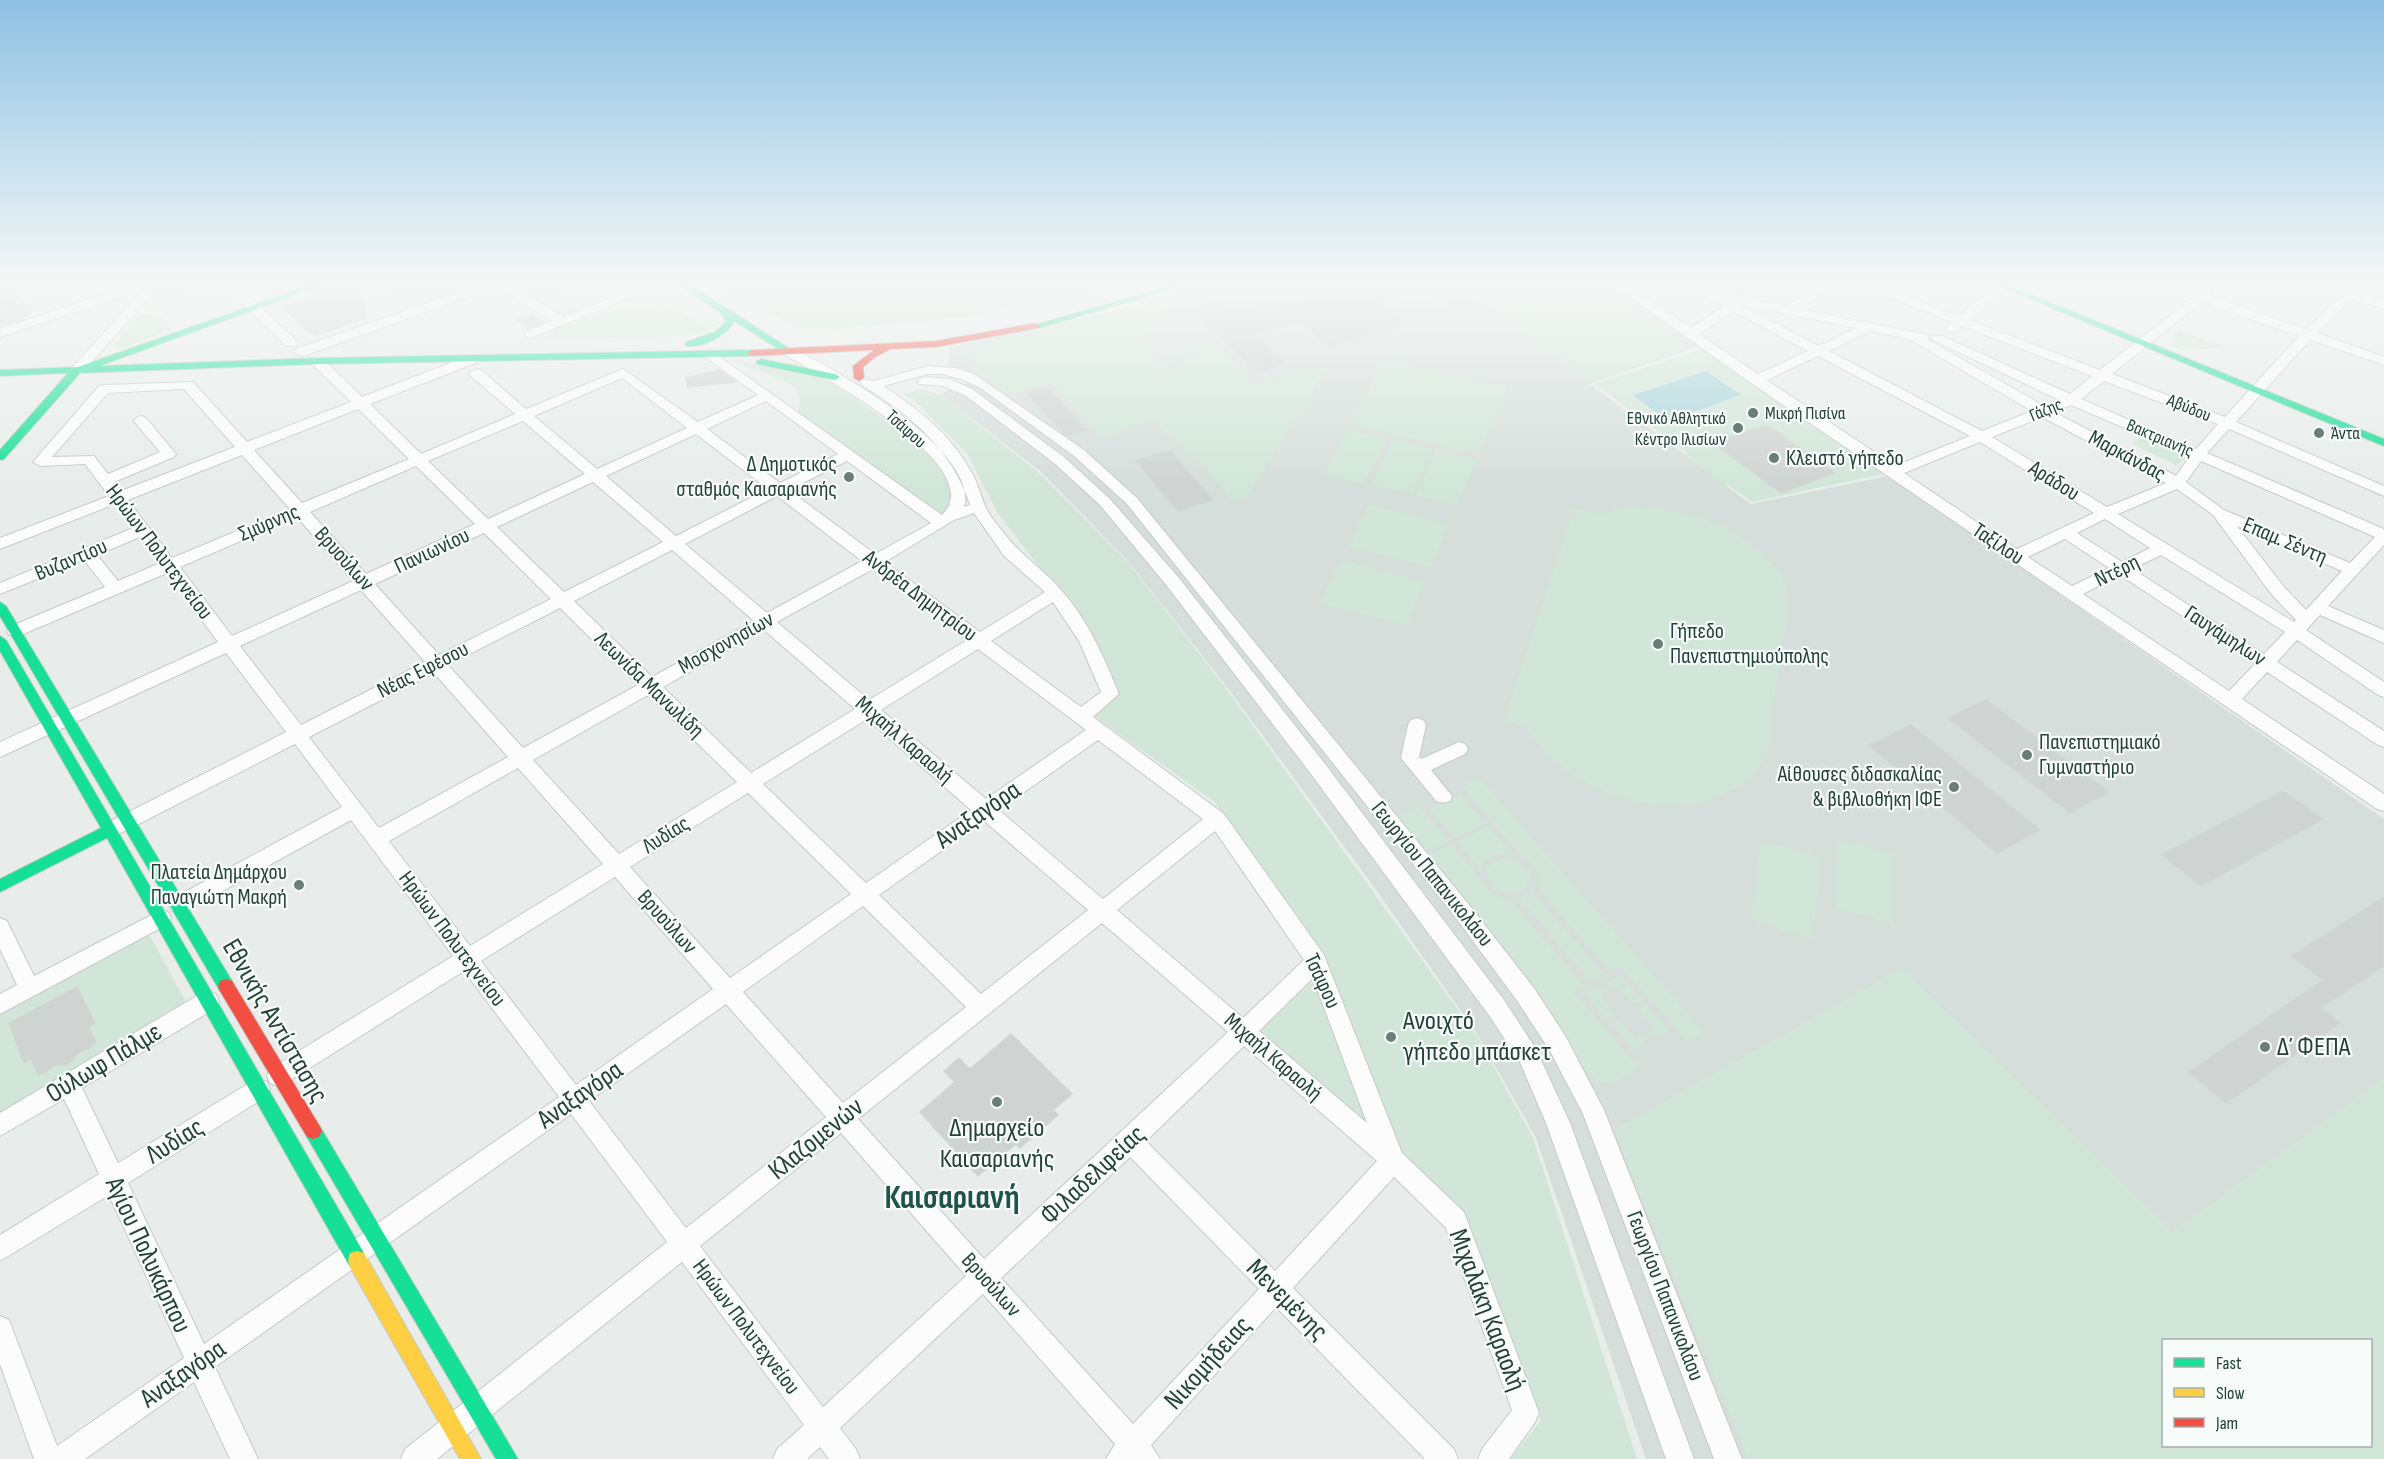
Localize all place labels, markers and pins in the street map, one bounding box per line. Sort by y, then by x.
place label: Μικρή Πισίνα [1765,403,1846,424]
marker: Μικρή Πισίνα [1746,406,1760,420]
place label: Εθνικό Αθλητικό Κέντρο Ιλισίων [1627,408,1726,450]
marker: Εθνικό Αθλητικό Κέντρο Ιλισίων [1731,421,1745,435]
place label: Άντα [2331,423,2360,444]
marker: Άντα [2312,426,2326,440]
place label: Κλειστό γήπεδο [1786,445,1904,472]
place label: Δ Δημοτικός σταθμός Καισαριανής [676,451,837,503]
marker: Κλειστό γήπεδο [1767,451,1781,465]
marker: Δ Δημοτικός σταθμός Καισαριανής [842,470,856,484]
place label: Γήπεδο Πανεπιστημιούπολης [1670,618,1829,670]
marker: Γήπεδο Πανεπιστημιούπολης [1651,637,1665,651]
place label: Πανεπιστημιακό Γυμναστήριο [2039,729,2161,781]
marker: Πανεπιστημιακό Γυμναστήριο [2020,748,2034,762]
place label: Αίθουσες διδασκαλίας & βιβλιοθήκη ΙΦΕ [1777,761,1942,813]
marker: Αίθουσες διδασκαλίας & βιβλιοθήκη ΙΦΕ [1947,780,1961,794]
place label: Πλατεία Δημάρχου Παναγιώτη Μακρή [151,859,287,911]
marker: Πλατεία Δημάρχου Παναγιώτη Μακρή [292,878,306,892]
place label: Ανοιχτό γήπεδο μπάσκετ [1402,1005,1551,1068]
marker: Ανοιχτό γήπεδο μπάσκετ [1384,1030,1398,1044]
place label: Δ΄ ΦΕΠΑ [2277,1031,2351,1063]
marker: Δ΄ ΦΕΠΑ [2258,1040,2272,1054]
marker: Δημαρχείο Καισαριανής [990,1095,1004,1109]
place label: Δημαρχείο Καισαριανής [940,1112,1054,1175]

